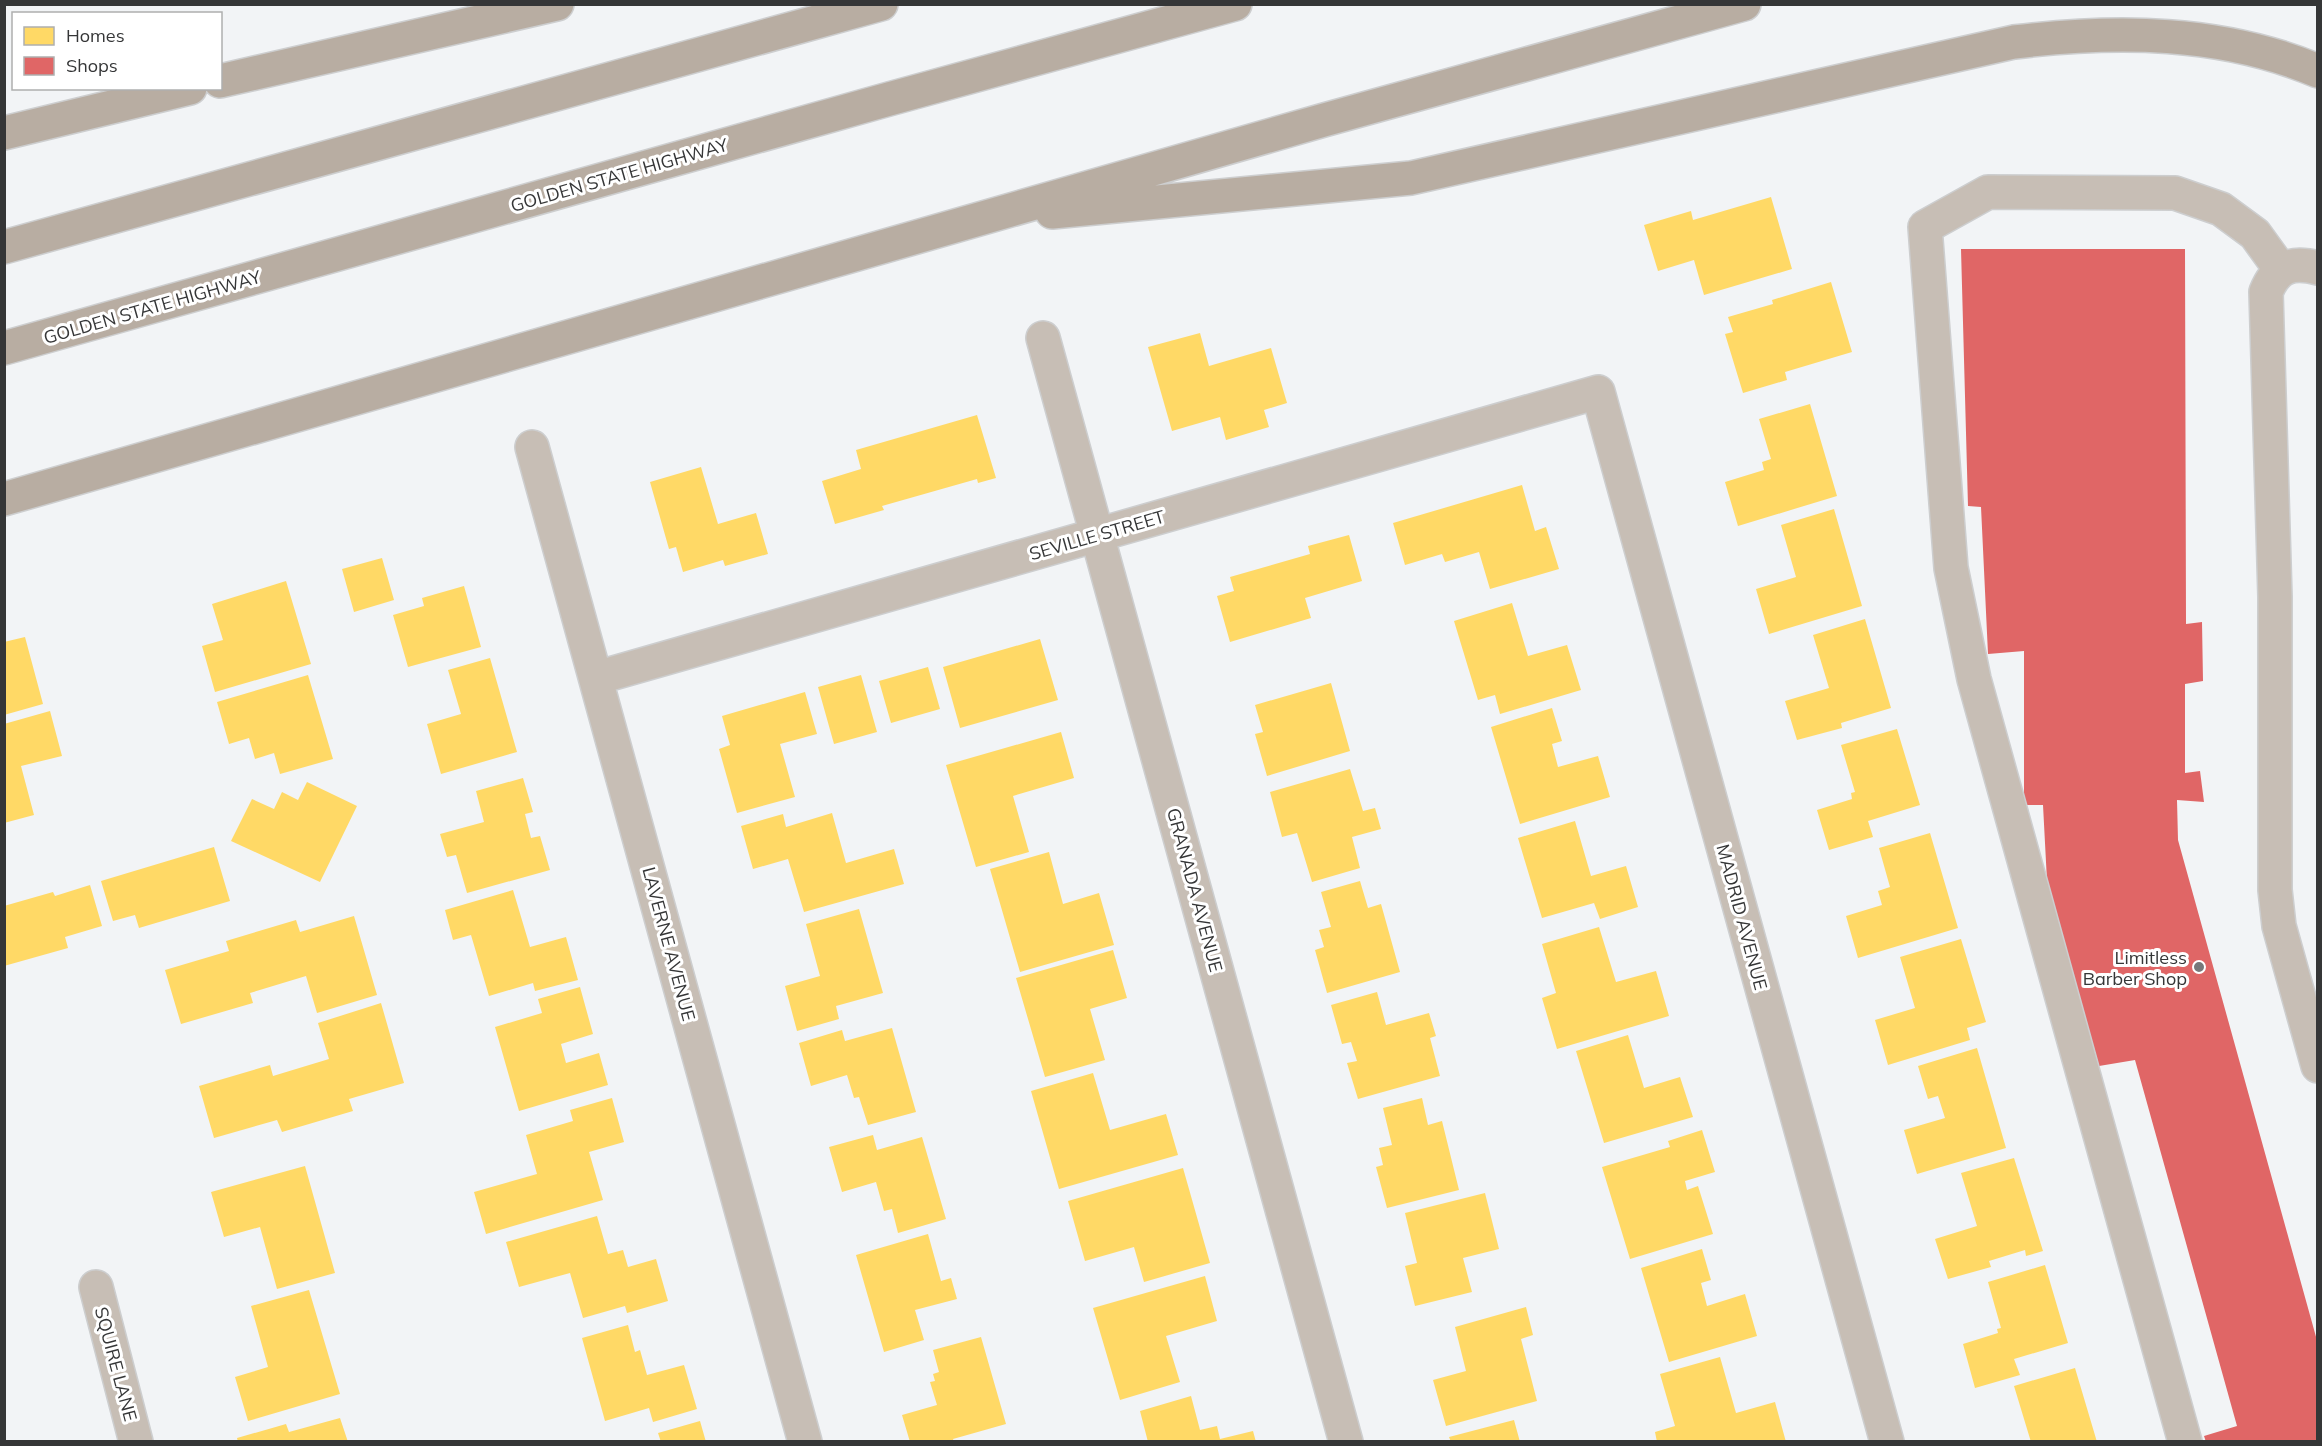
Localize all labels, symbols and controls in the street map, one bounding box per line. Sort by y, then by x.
legend [12,12,222,90]
text: Homes [66,24,125,47]
text: Shops [66,54,118,77]
street label: GOLDEN STATE HIGHWAY [508,133,731,217]
street label: GOLDEN STATE HIGHWAY [41,265,264,349]
street label: SEVILLE STREET [1027,505,1168,565]
street label: GRANADA AVENUE [1162,805,1228,975]
street label: MADRID AVENUE [1711,842,1773,992]
street label: LAVERNE AVENUE [637,864,701,1024]
place label: Limitless Barber Shop [2083,946,2187,990]
marker: Limitless Barber Shop [2192,960,2206,974]
street label: SQUIRE LANE [90,1304,142,1424]

